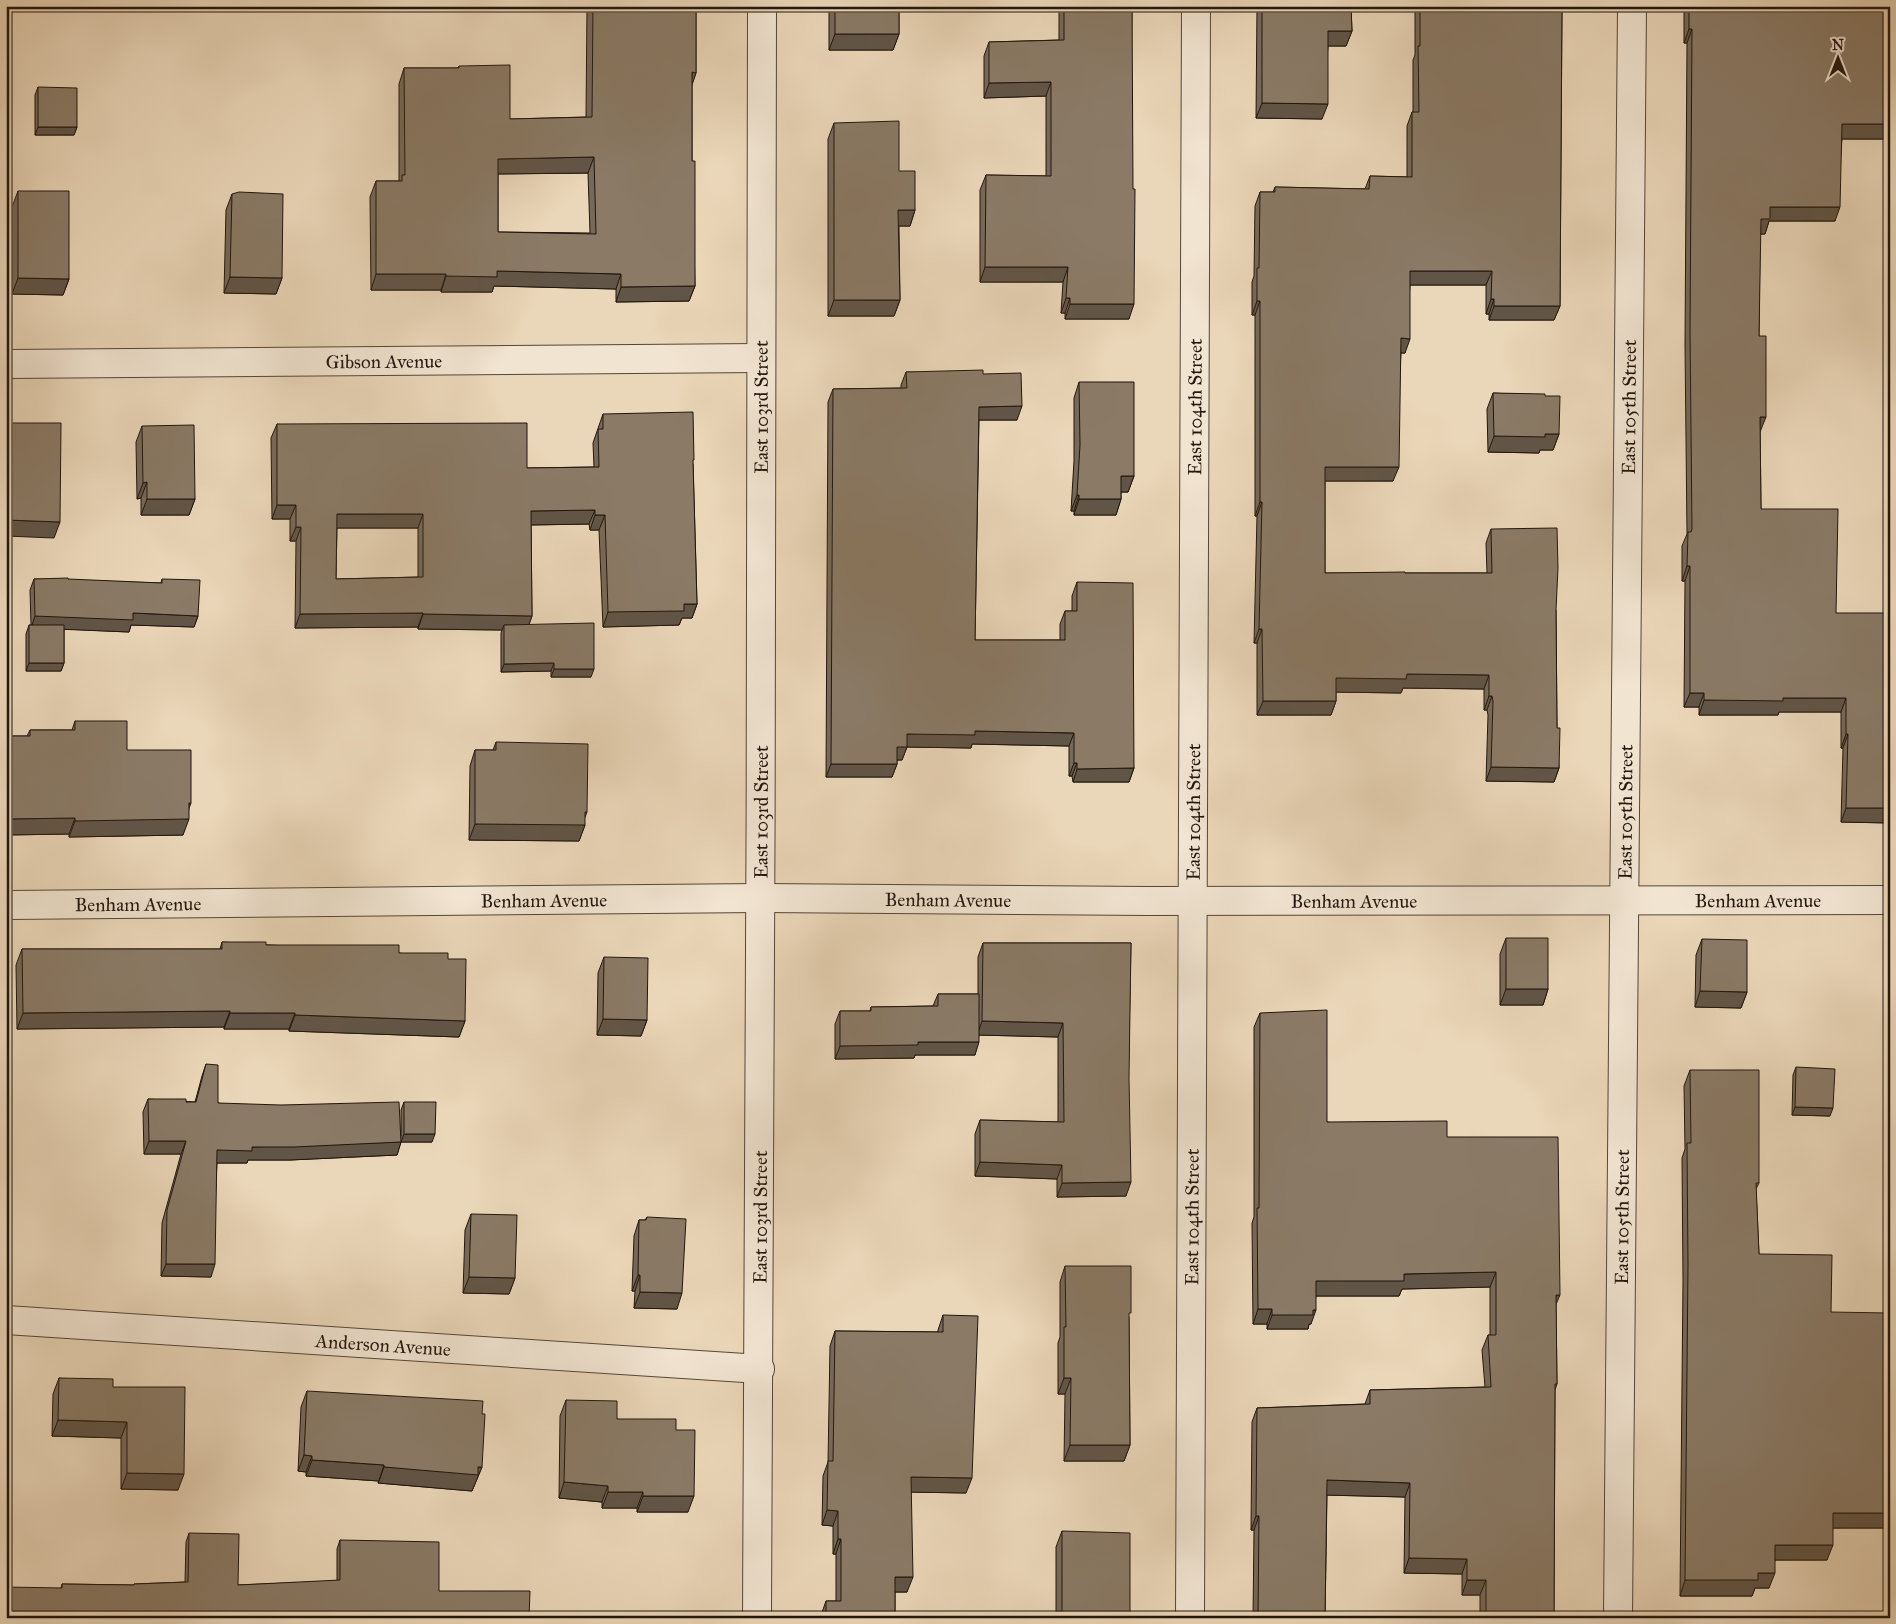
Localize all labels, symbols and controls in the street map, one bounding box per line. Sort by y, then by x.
north arrow [1814,32,1864,82]
text: N [1832,37,1844,54]
street label: East 104th Street [1183,338,1206,476]
street label: East 105th Street [1616,339,1641,475]
street label: East 103rd Street [749,340,772,474]
street label: Gibson Avenue [326,349,442,373]
street label: East 104th Street [1181,743,1205,881]
street label: East 105th Street [1613,744,1637,880]
street label: East 103rd Street [749,745,772,879]
street label: Benham Avenue [885,887,1011,911]
street label: Benham Avenue [481,888,607,912]
street label: Benham Avenue [1291,889,1417,912]
street label: Benham Avenue [1695,889,1821,912]
street label: Benham Avenue [75,892,201,916]
street label: East 104th Street [1180,1148,1203,1286]
street label: East 105th Street [1609,1149,1634,1285]
street label: East 103rd Street [748,1150,772,1284]
street label: Anderson Avenue [314,1329,452,1360]

